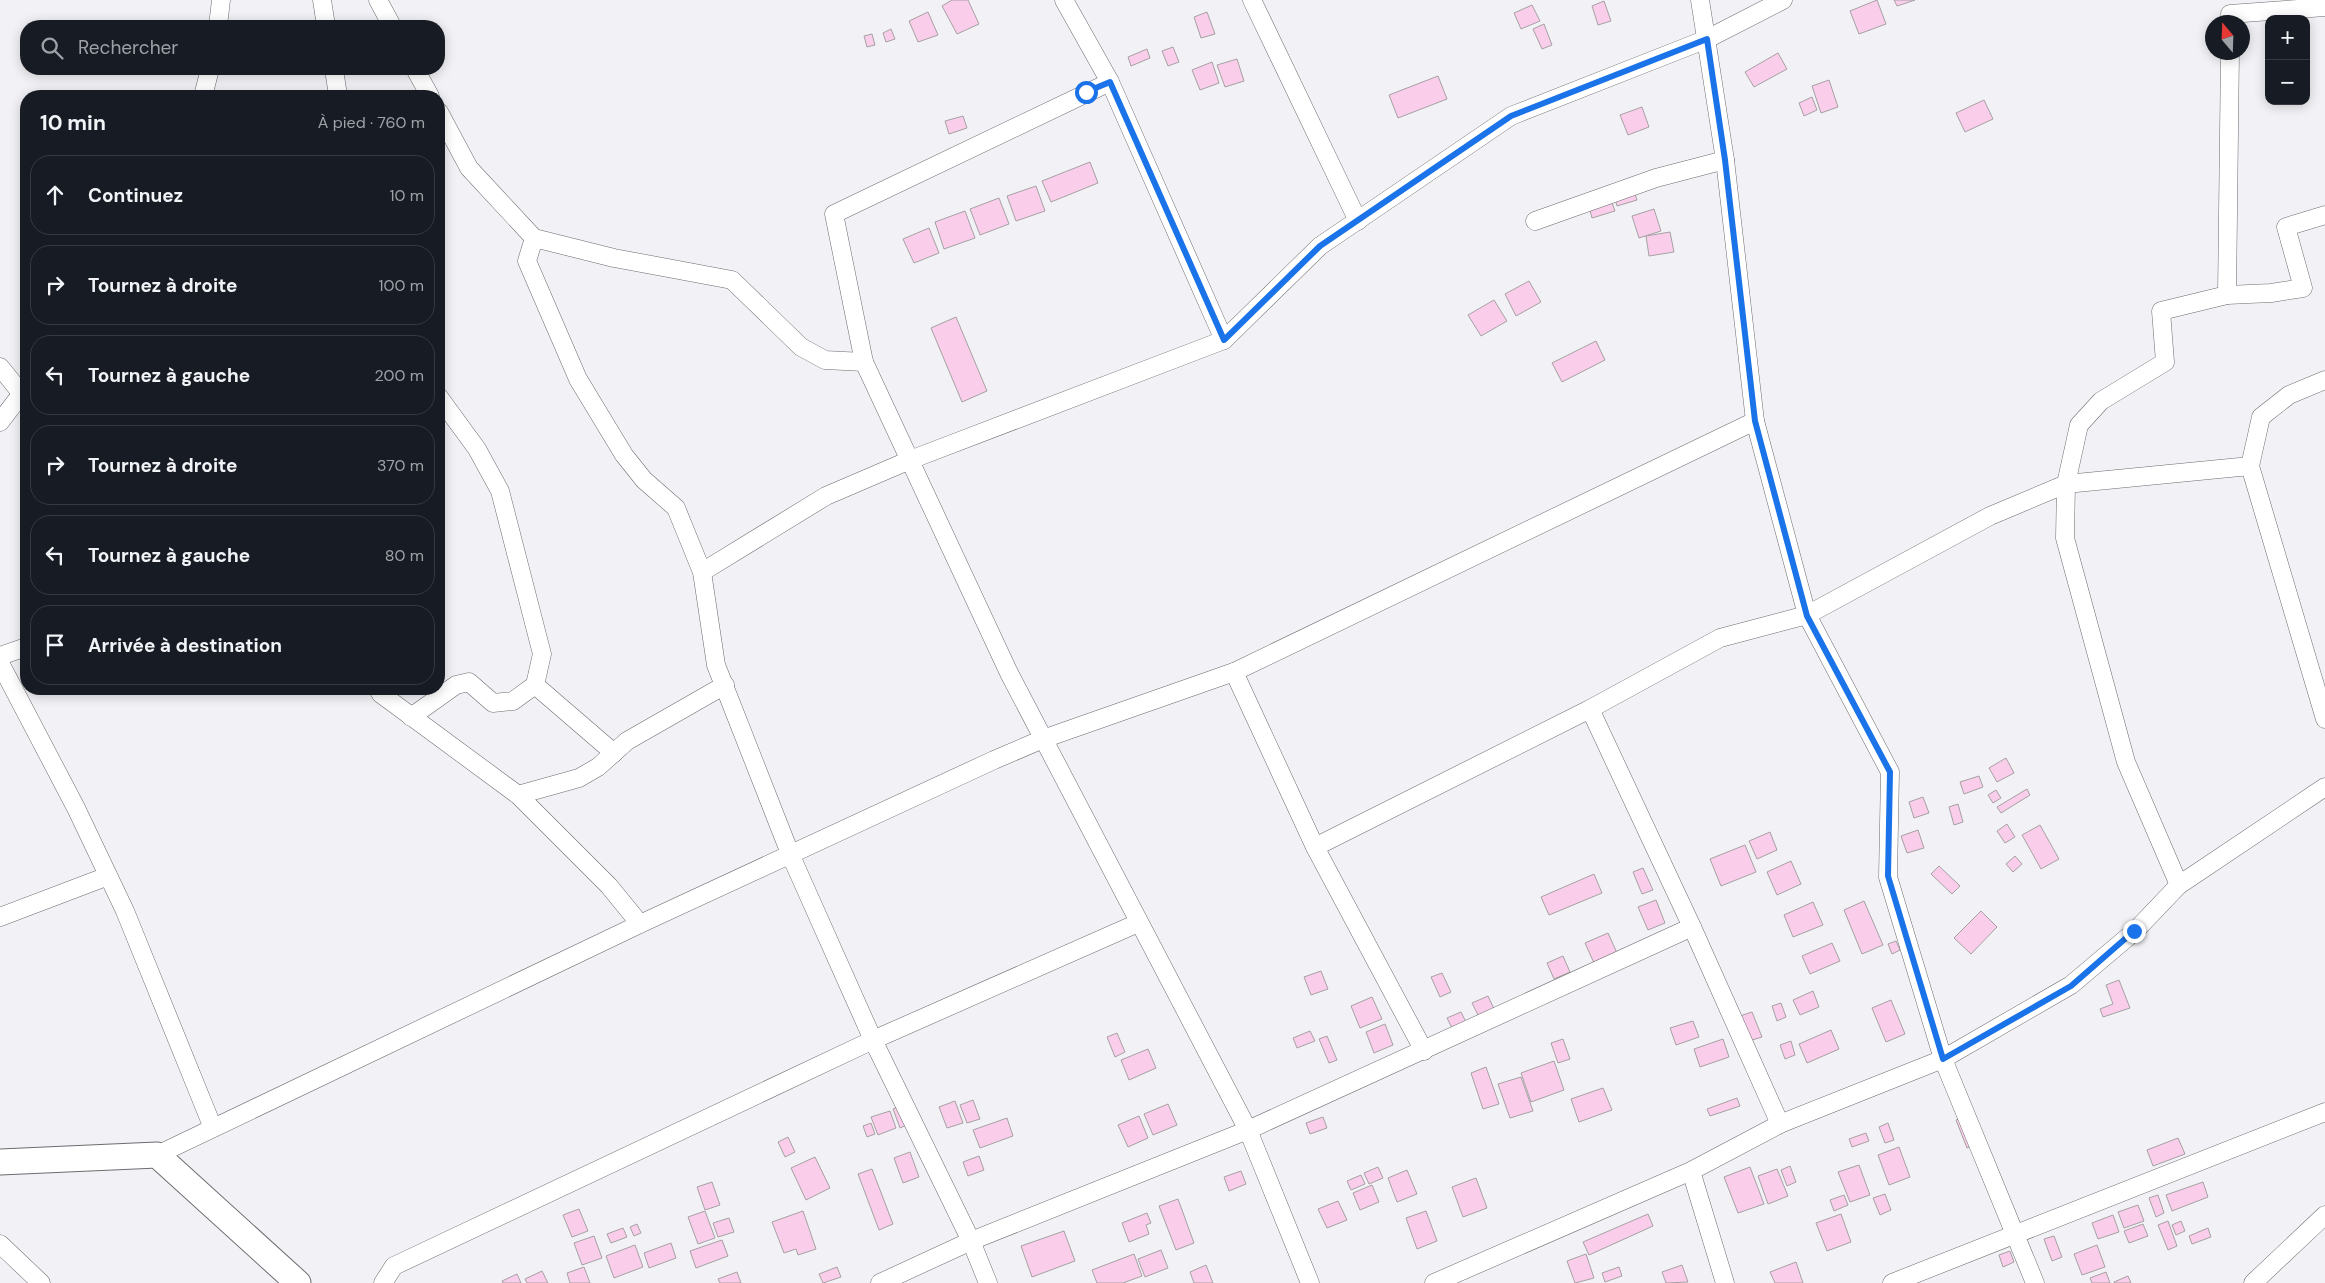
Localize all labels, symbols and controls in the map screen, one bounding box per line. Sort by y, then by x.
north arrow [2205,15,2250,60]
map controls [2265,15,2310,105]
button: + [2265,15,2310,60]
search box [20,20,445,75]
icon: search [38,34,66,62]
text: Rechercher [78,35,178,60]
button: − [2265,60,2310,105]
route start [1075,81,1098,104]
text: 10 min [40,109,106,137]
text: À pied · 760 m [318,112,425,133]
icon: ahead [41,181,69,209]
text: Continuez [88,183,183,208]
text: 10 m [390,185,424,206]
icon: right [41,271,69,299]
text: Tournez à droite [88,273,238,298]
text: 100 m [379,275,424,296]
icon: left [41,361,69,389]
text: Tournez à gauche [88,363,250,388]
text: 200 m [375,365,424,386]
icon: right [41,451,69,479]
text: Tournez à droite [88,453,238,478]
text: 370 m [377,455,424,476]
icon: left [41,541,69,569]
text: Tournez à gauche [88,543,250,568]
text: 80 m [385,545,424,566]
icon: arrive [41,631,69,659]
text: Arrivée à destination [88,633,282,658]
route end [2123,920,2146,943]

